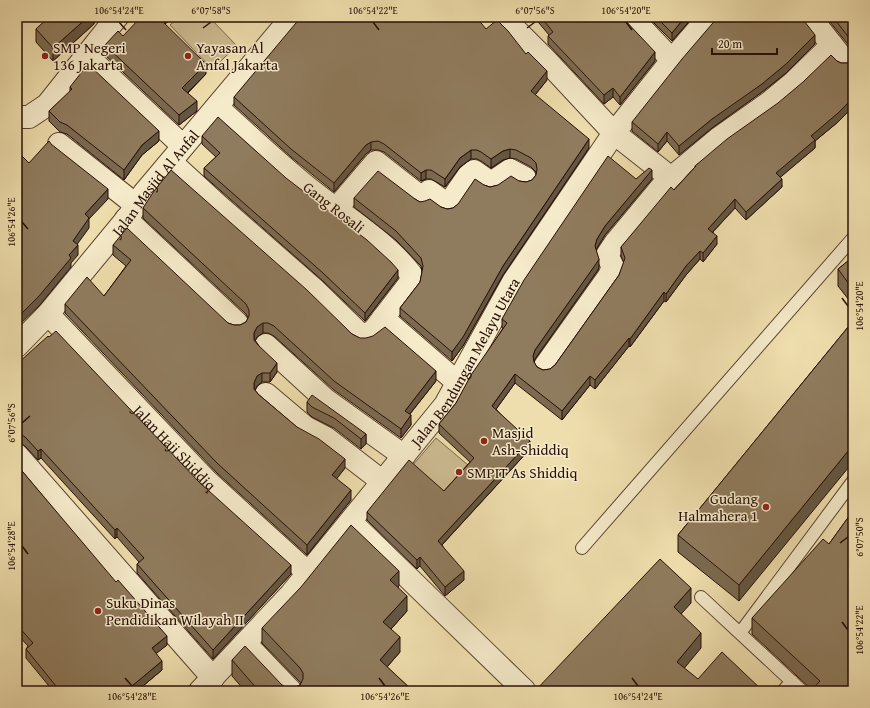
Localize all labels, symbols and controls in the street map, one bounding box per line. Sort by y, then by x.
text: 106°54'24"E [94,3,144,18]
text: 6°07'58"S [191,3,231,18]
text: 106°54'22"E [348,3,398,18]
text: 6°07'56"S [515,3,555,18]
text: 106°54'20"E [601,3,651,18]
scale bar [712,30,777,56]
text: 20 m [718,35,742,52]
place label: SMP Negeri 136 Jakarta [53,37,126,75]
place label: Yayasan Al Anfal Jakarta [196,37,278,75]
marker: SMP Negeri 136 Jakarta [40,51,50,61]
marker: Yayasan Al Anfal Jakarta [183,51,193,61]
street label: Jalan Masjid Al Anfal [105,125,203,242]
street label: Gang Rosali [299,176,369,238]
text: 106°54'26"E [4,197,19,247]
street label: Jalan Bendungan Melayu Utara [404,273,524,452]
text: 106°54'20"E [852,281,867,331]
street label: Jalan Haji Shiddiq [127,398,221,495]
text: 6°07'56"S [4,403,19,443]
place label: Masjid Ash-Shiddiq [492,422,569,460]
marker: Masjid Ash-Shiddiq [479,436,489,446]
place label: SMPIT As Shiddiq [467,462,578,483]
marker: SMPIT As Shiddiq [454,467,464,477]
place label: Gudang Halmahera 1 [678,488,759,526]
marker: Gudang Halmahera 1 [761,502,771,512]
text: 6°07'50"S [852,517,867,557]
text: 106°54'28"E [4,521,19,571]
place label: Suku Dinas Pendidikan Wilayah II [106,592,244,630]
text: 106°54'22"E [852,605,867,655]
marker: Suku Dinas Pendidikan Wilayah II [93,606,103,616]
text: 106°54'28"E [107,689,157,704]
text: 106°54'26"E [360,689,410,704]
text: 106°54'24"E [613,689,663,704]

